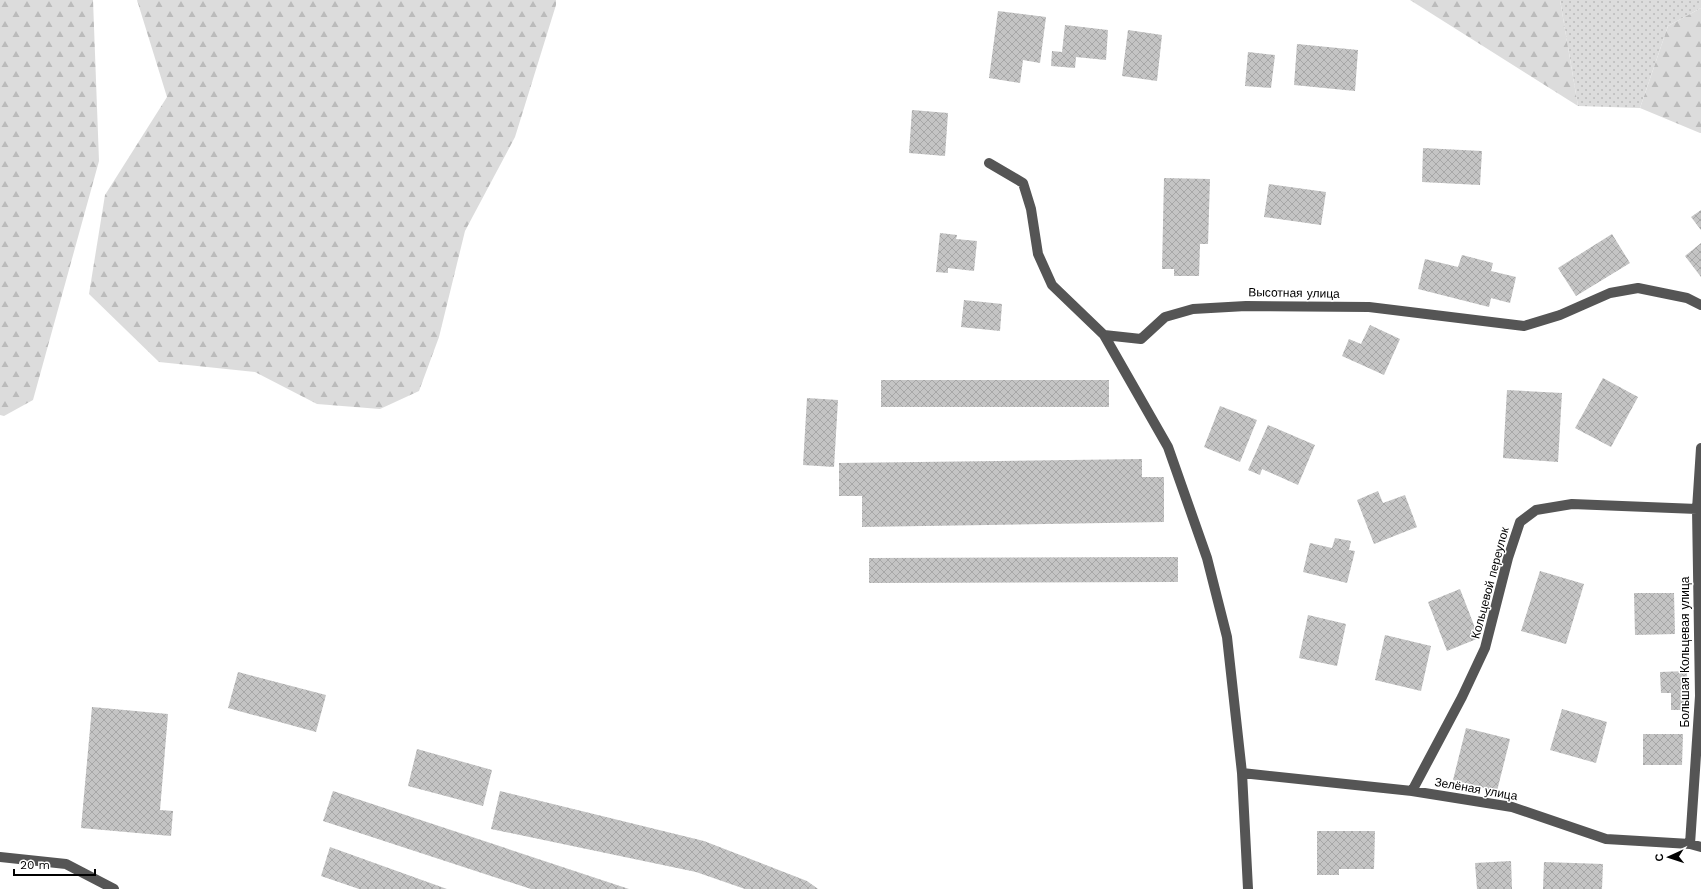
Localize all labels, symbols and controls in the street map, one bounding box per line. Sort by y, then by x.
street label: Высотная улица [1248,285,1340,301]
street label: Кольцевой переулок [1468,525,1512,640]
street label: Большая Кольцевая улица [1678,576,1692,728]
street label: Зелёная улица [1433,775,1519,803]
north arrow [1649,837,1689,877]
scale bar [14,851,95,877]
text: С [1653,853,1666,862]
text: 20 m [20,858,50,872]

